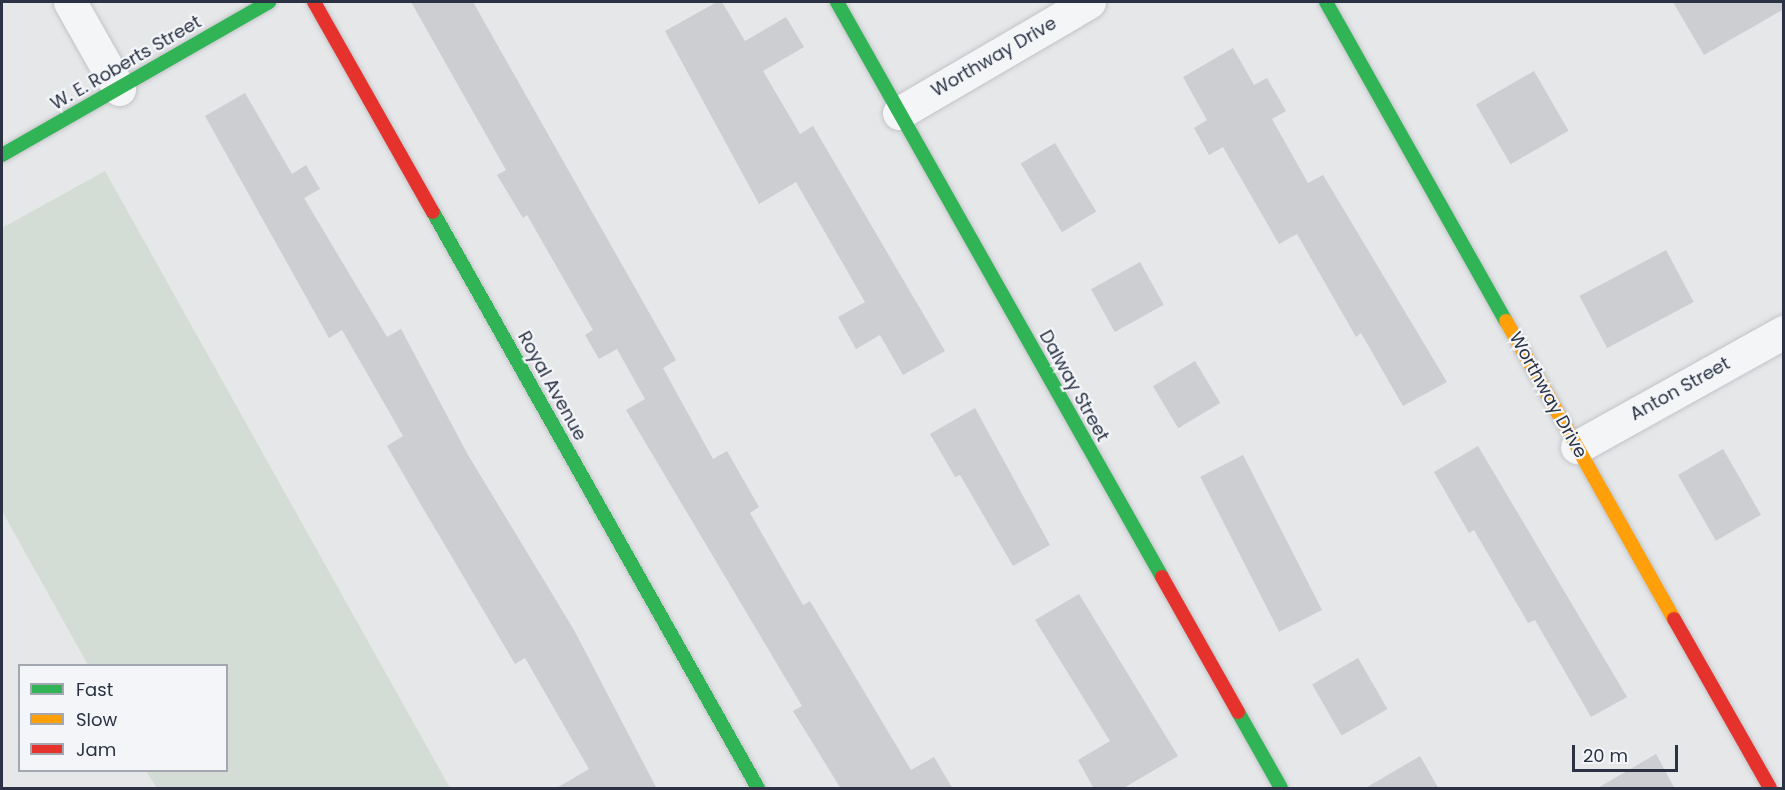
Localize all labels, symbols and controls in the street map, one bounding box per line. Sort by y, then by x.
street label: W. E. Roberts Street [47,11,205,115]
street label: Worthway Drive [928,12,1060,102]
street label: Dalway Street [1035,327,1113,445]
street label: Royal Avenue [513,328,591,444]
street label: Worthway Drive [1504,328,1592,462]
street label: Anton Street [1626,353,1734,425]
legend [18,664,228,772]
text: Fast [76,677,113,702]
text: Slow [76,707,117,732]
scale bar [1575,733,1682,771]
text: Jam [76,737,116,762]
text: 20 m [1583,743,1628,768]

